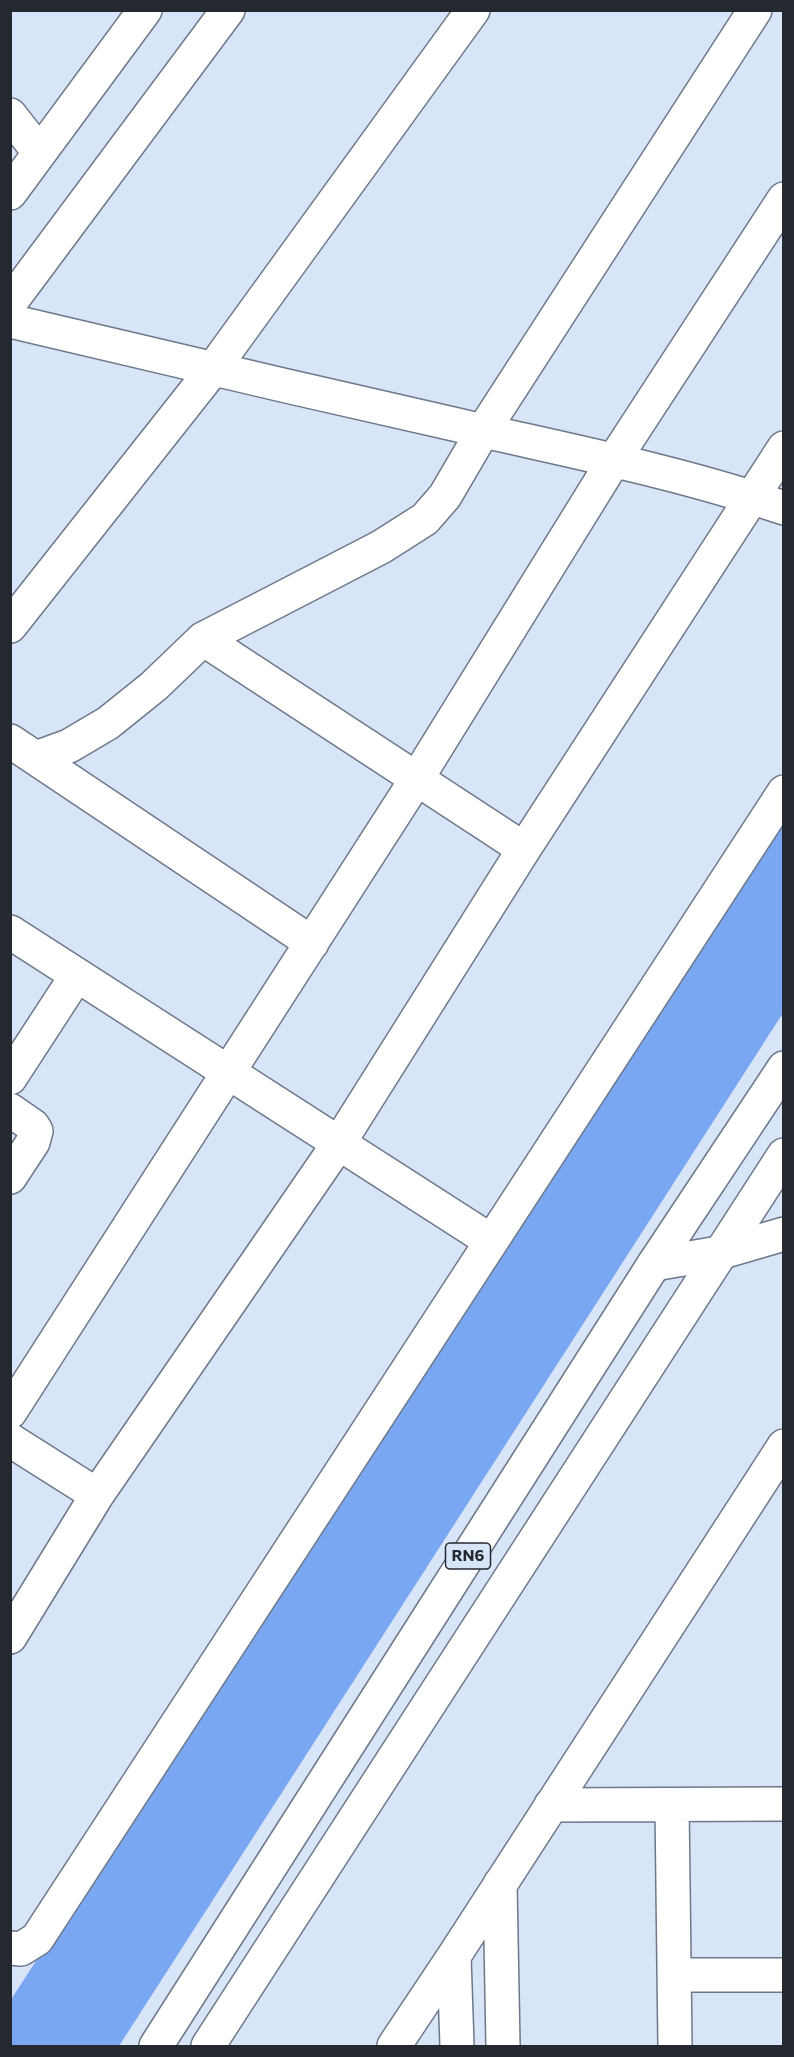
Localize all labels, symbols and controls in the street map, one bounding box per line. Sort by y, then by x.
road number: RN6 [446,1543,490,1569]

